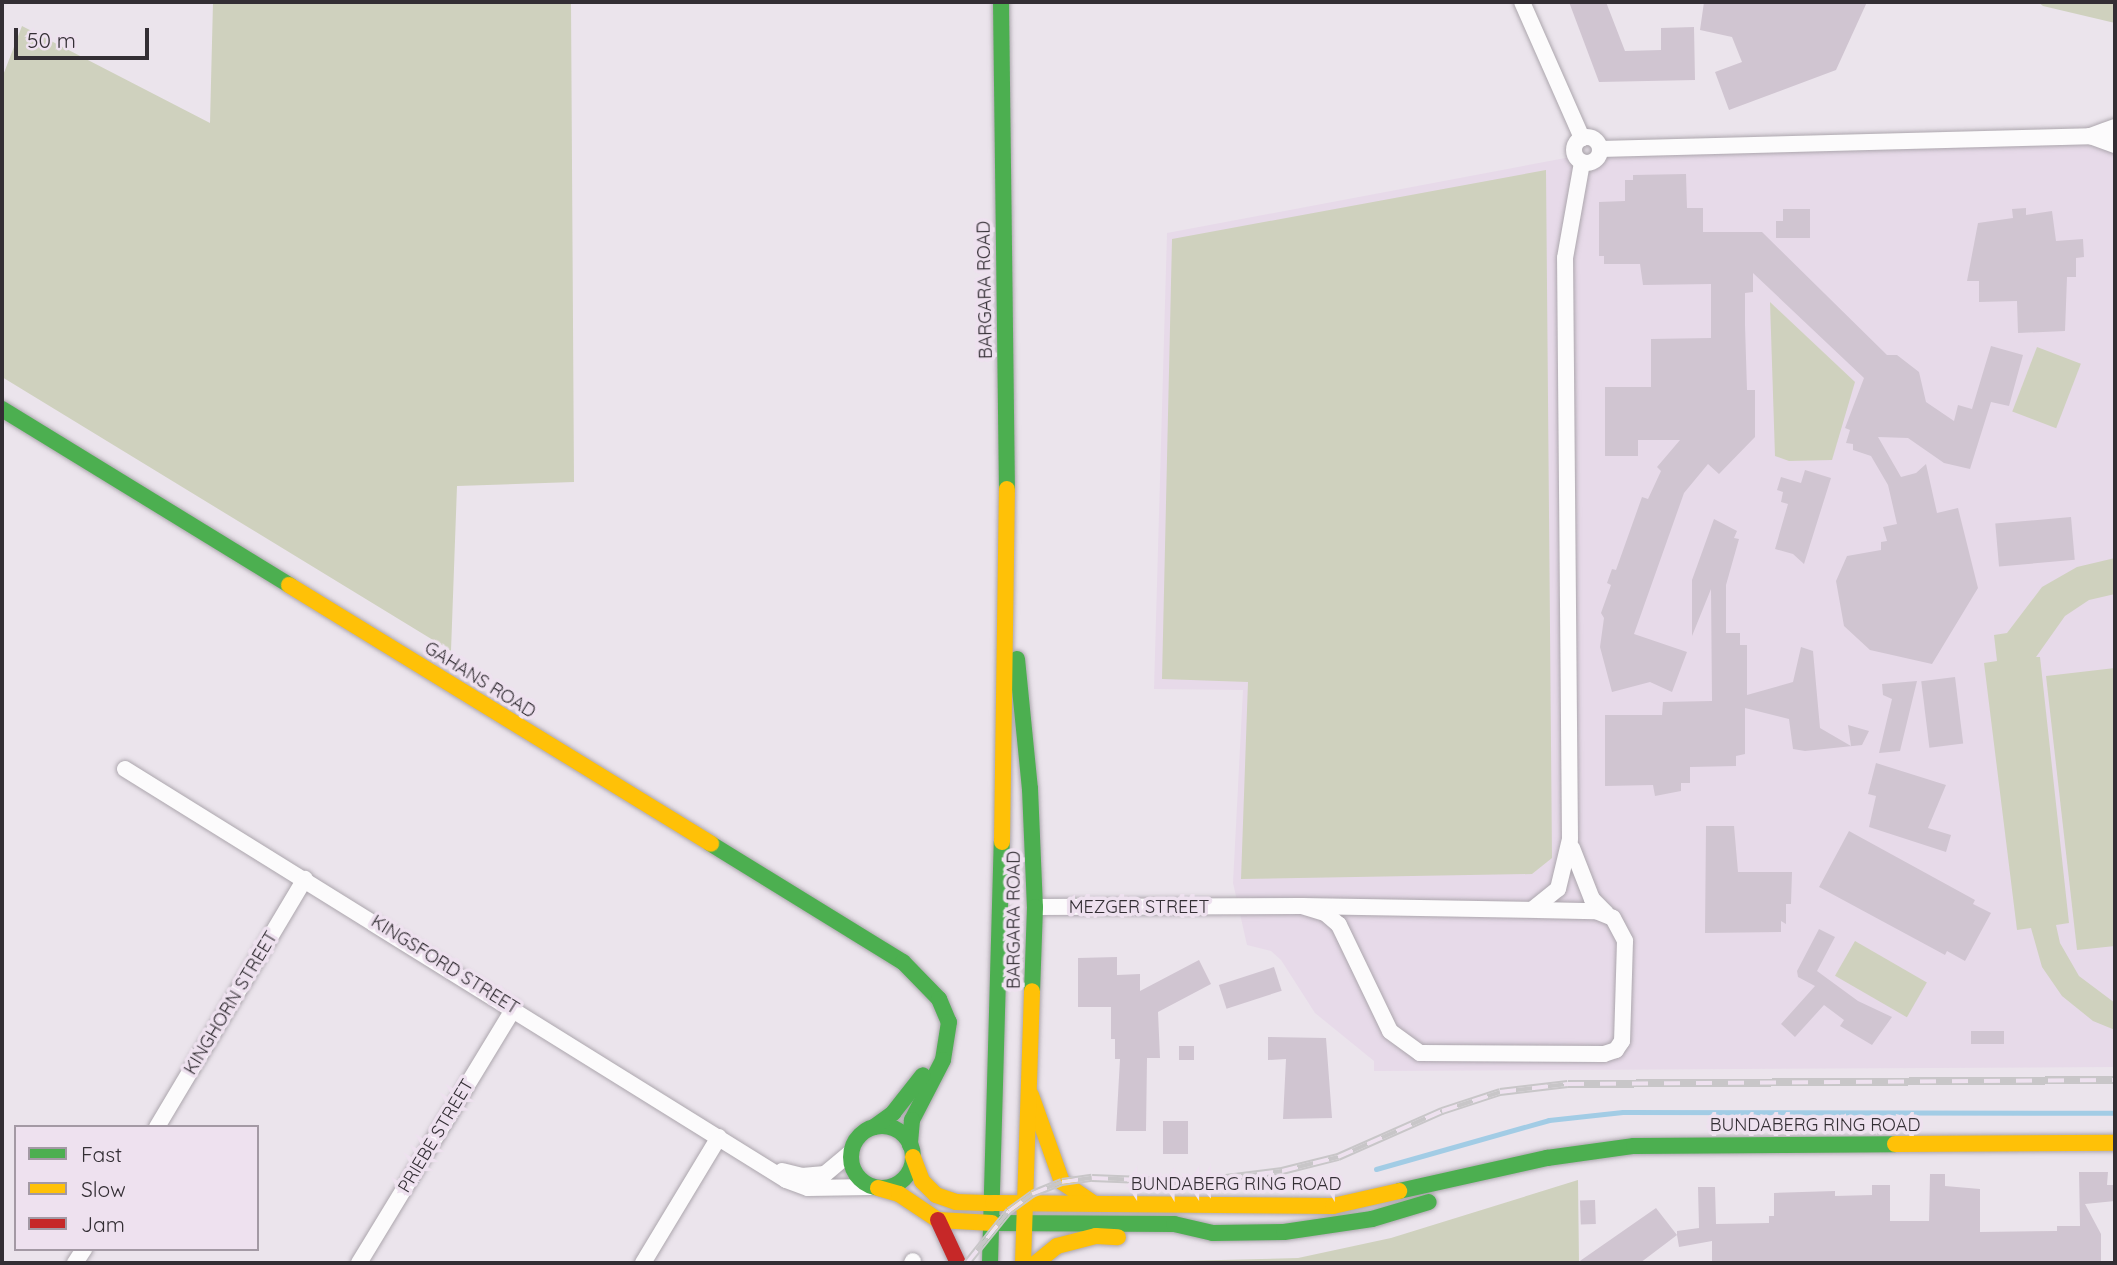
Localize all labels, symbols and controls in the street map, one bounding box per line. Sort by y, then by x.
scale bar [18,14,152,58]
text: 50 m [27,27,76,53]
street label: BARGARA ROAD [973,221,997,359]
street label: GAHANS ROAD [420,637,540,723]
street label: BARGARA ROAD [1003,851,1025,989]
street label: MEZGER STREET [1069,896,1209,918]
street label: KINGSFORD STREET [367,911,523,1019]
street label: KINGHORN STREET [180,927,282,1079]
street label: PRIEBE STREET [394,1075,478,1197]
street label: BUNDABERG RING ROAD [1710,1114,1920,1136]
legend [14,1125,259,1251]
text: Fast [81,1141,122,1167]
street label: BUNDABERG RING ROAD [1131,1173,1341,1195]
text: Slow [81,1176,126,1202]
text: Jam [81,1211,125,1237]

